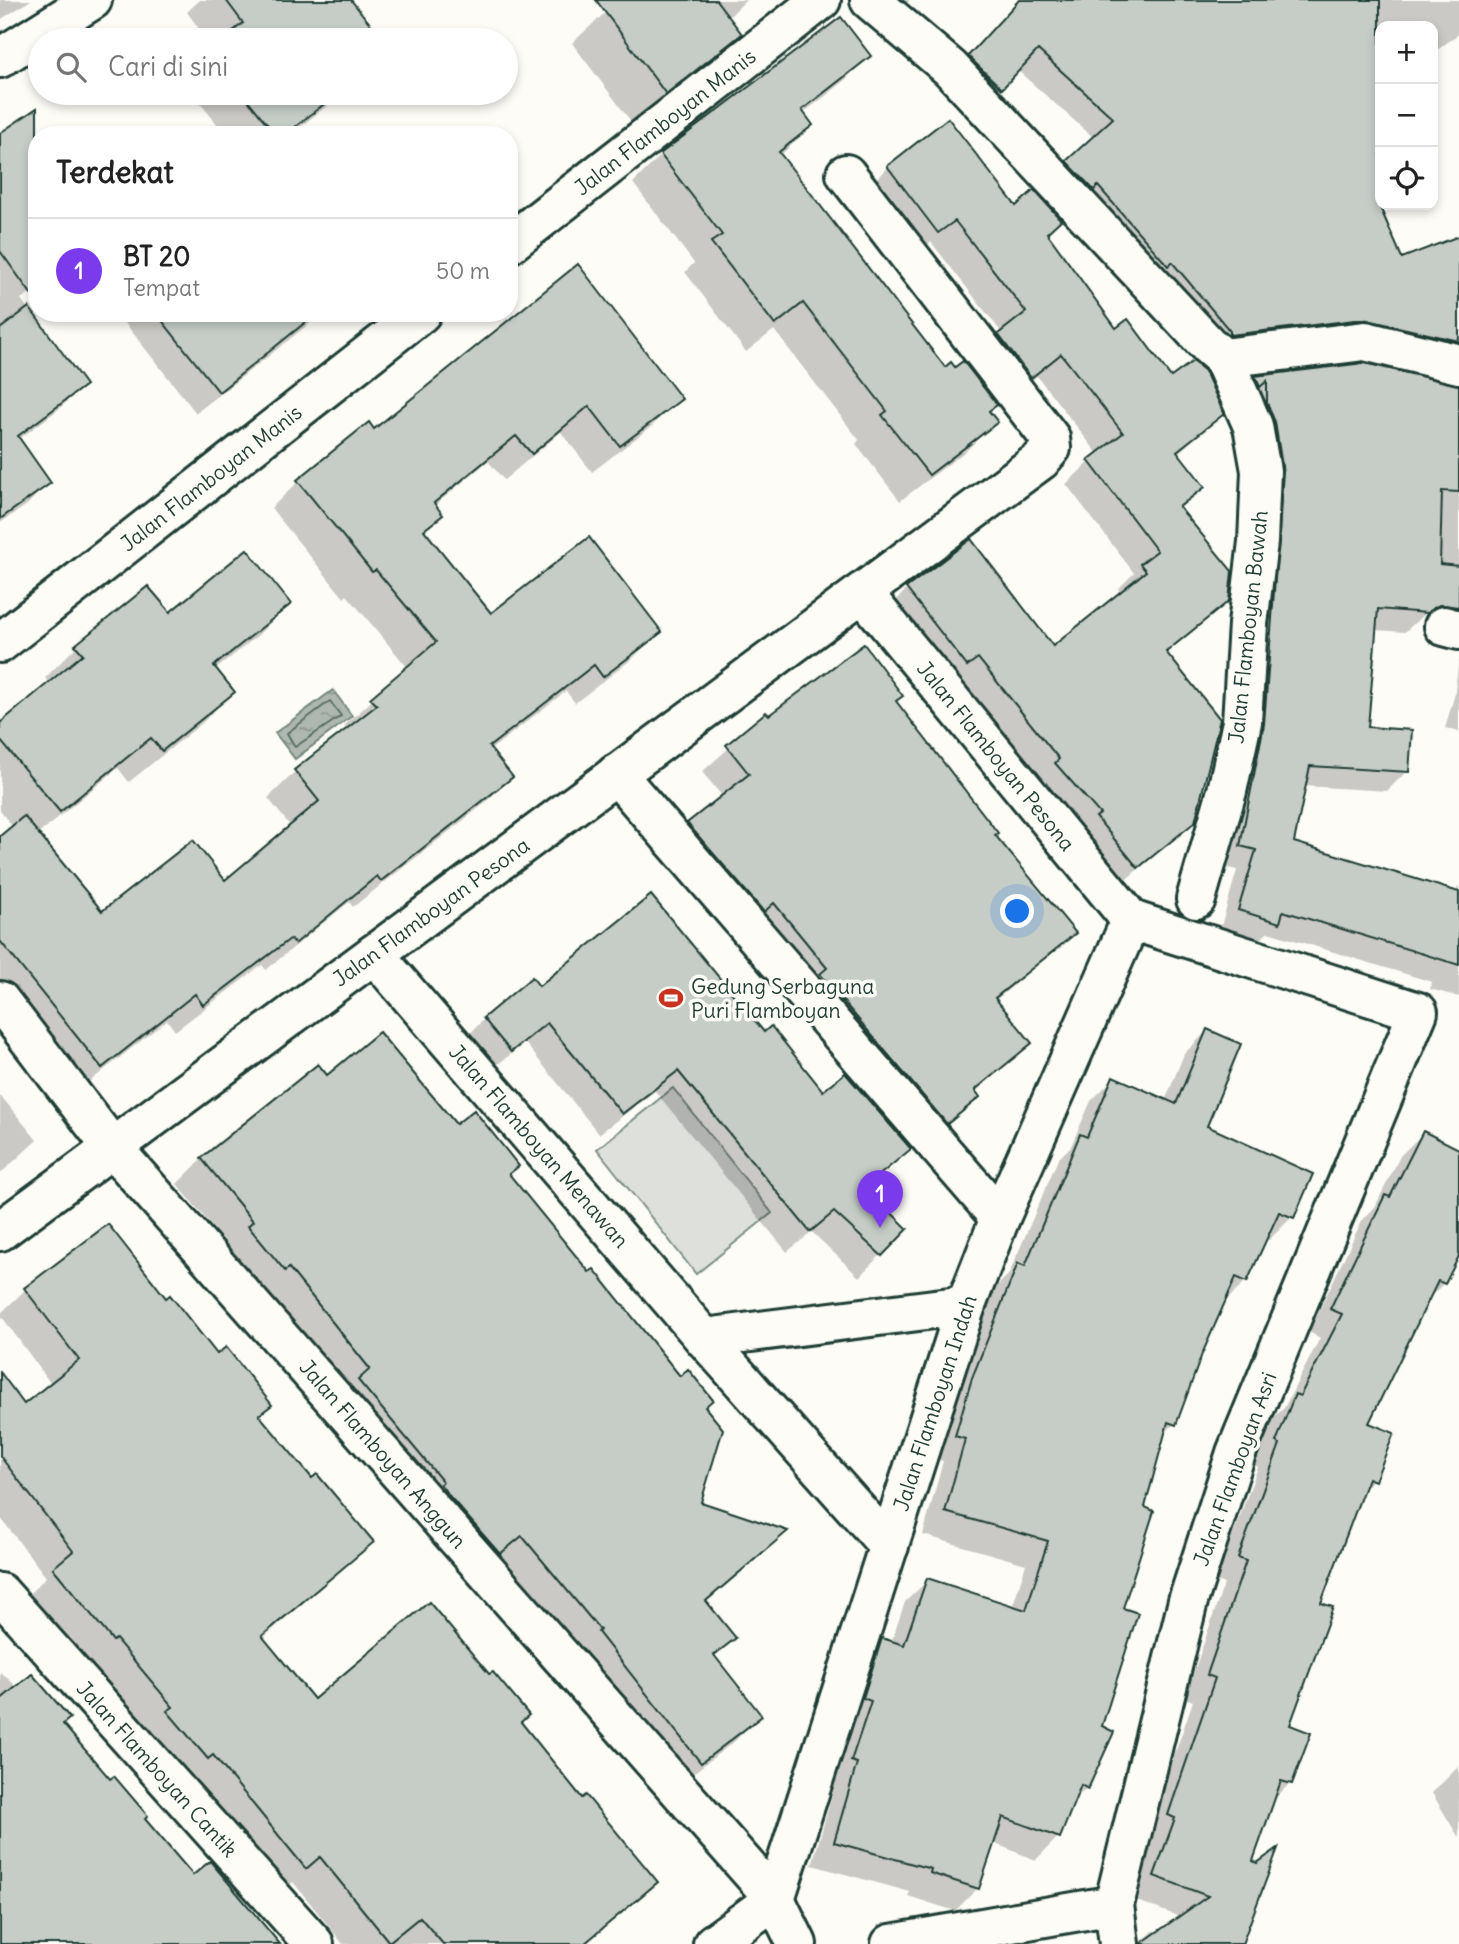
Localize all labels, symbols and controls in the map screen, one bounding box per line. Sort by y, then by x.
map controls [1375,21,1438,210]
button: + [1375,21,1438,84]
search box [28,28,518,105]
street label: Jalan Flamboyan Manis [569,43,761,201]
icon: search [52,48,90,86]
text: Cari di sini [108,50,228,83]
button: − [1375,84,1438,147]
button: locate [1375,147,1438,210]
text: Terdekat [56,153,174,191]
text: BT 20 [123,240,190,273]
text: 1 [74,256,84,285]
text: 50 m [436,256,490,285]
text: Tempat [123,273,200,302]
street label: Jalan Flamboyan Manis [115,399,307,557]
street label: Jalan Flamboyan Bawah [1222,509,1274,745]
street label: Jalan Flamboyan Pesona [911,656,1081,856]
street label: Jalan Flamboyan Pesona [327,832,535,992]
your location [1000,894,1034,928]
place label: Gedung Serbaguna Puri Flamboyan [691,973,874,1024]
sports icon: Gedung Serbaguna Puri Flamboyan [657,984,685,1012]
street label: Jalan Flamboyan Menawan [443,1039,635,1253]
pin: 1 [857,1170,903,1228]
street label: Jalan Flamboyan Indah [887,1292,983,1514]
street label: Jalan Flamboyan Anggun [294,1354,472,1554]
street label: Jalan Flamboyan Asri [1187,1368,1283,1570]
street label: Jalan Flamboyan Cantik [71,1675,243,1863]

